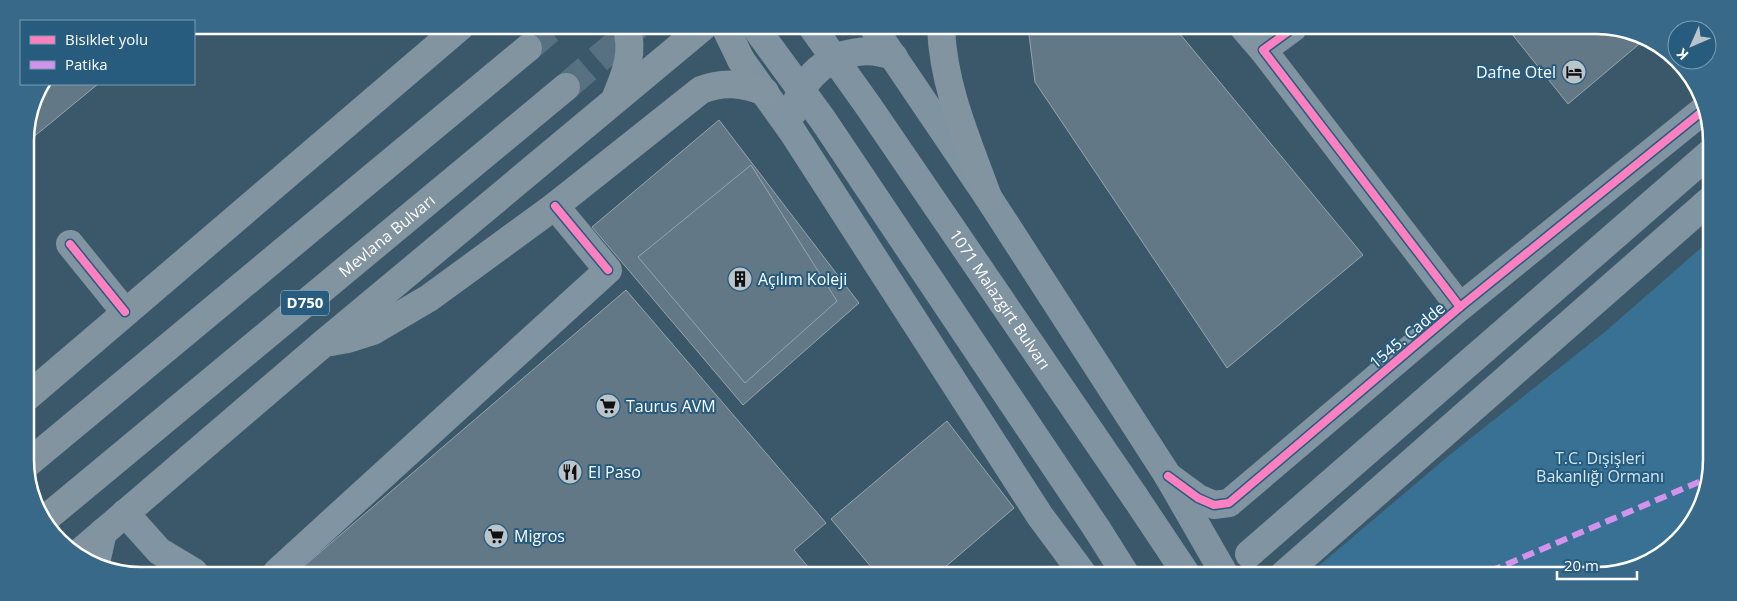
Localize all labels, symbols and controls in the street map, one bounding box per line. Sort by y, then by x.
legend [20,20,195,85]
north arrow [1667,20,1717,70]
text: Bisiklet yolu [65,29,148,49]
text: K [1672,44,1692,65]
text: Patika [65,54,108,74]
hotel icon: Dafne Otel [1561,59,1587,85]
place label: Dafne Otel [1476,61,1556,83]
street label: Mevlana Bulvarı [334,189,440,282]
street label: 1071 Malazgirt Bulvarı [944,225,1056,374]
building icon: Açılım Koleji [727,266,753,292]
place label: Açılım Koleji [758,268,847,290]
road number: D750 [281,290,329,316]
street label: 1545. Cadde [1365,297,1450,373]
supermarket icon: Taurus AVM [595,393,621,419]
place label: Taurus AVM [626,395,716,417]
park label: T.C. Dışişleri Bakanlığı Ormanı [1536,447,1664,487]
restaurant icon: El Paso [557,459,583,485]
place label: El Paso [588,461,641,483]
supermarket icon: Migros [483,523,509,549]
place label: Migros [514,525,565,547]
scale bar [1557,548,1637,580]
text: 20 m [1564,555,1599,575]

